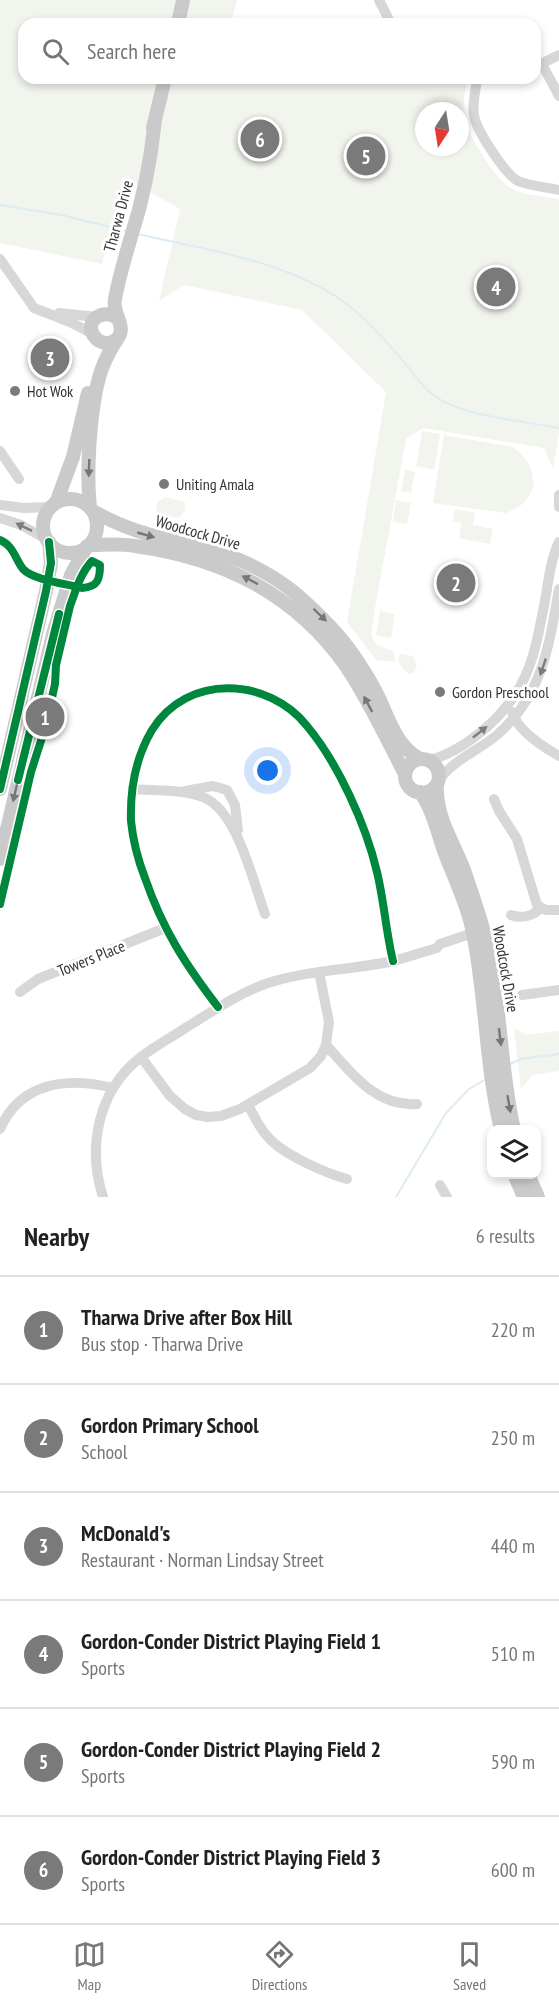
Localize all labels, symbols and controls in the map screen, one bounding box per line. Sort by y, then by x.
search box [18,18,541,84]
icon: search [39,35,72,68]
text: Search here [87,37,176,65]
north arrow [415,102,469,156]
pin: 6 [240,116,280,162]
pin: 5 [346,134,386,178]
street label: Tharwa Drive [99,178,137,254]
pin: 4 [476,264,516,310]
pin: 3 [31,336,70,380]
place label: Hot Wok [27,381,74,401]
marker: Hot Wok [8,384,22,398]
one-way arrow [84,459,93,478]
place label: Uniting Amala [176,474,254,494]
marker: Uniting Amala [157,477,171,491]
street label: Woodcock Drive [153,510,243,554]
one-way arrow [15,523,32,532]
one-way arrow [137,531,155,540]
pin: 2 [436,560,476,606]
one-way arrow [241,575,258,585]
one-way arrow [312,608,326,622]
one-way arrow [537,658,547,676]
place label: Gordon Preschool [452,682,549,702]
marker: Gordon Preschool [433,685,447,699]
pin: 1 [26,694,64,740]
one-way arrow [363,695,373,712]
one-way arrow [472,726,488,739]
your location [253,756,282,785]
one-way arrow [10,784,20,802]
street label: Woodcock Drive [489,924,523,1014]
street label: Towers Place [54,935,128,981]
one-way arrow [495,1027,504,1046]
one-way arrow [505,1095,514,1114]
map controls [487,1125,541,1179]
button: layers [487,1125,541,1179]
text: Nearby [24,1220,89,1253]
text: 6 results [476,1223,535,1249]
text: Tharwa Drive after Box Hill [81,1303,292,1331]
text: 1 [39,1317,48,1343]
text: 220 m [491,1317,535,1343]
text: Bus stop · Tharwa Drive [81,1331,243,1357]
text: Gordon Primary School [81,1411,259,1439]
text: 2 [39,1425,48,1451]
text: 250 m [491,1425,535,1451]
text: School [81,1439,127,1465]
text: McDonald's [81,1519,170,1547]
text: 3 [39,1533,48,1559]
text: 440 m [491,1533,535,1559]
text: Restaurant · Norman Lindsay Street [81,1547,324,1573]
text: Gordon-Conder District Playing Field 1 [81,1627,381,1655]
text: 4 [39,1641,48,1667]
text: 510 m [491,1641,535,1667]
text: Sports [81,1655,125,1681]
text: Gordon-Conder District Playing Field 2 [81,1735,381,1763]
text: 5 [39,1749,48,1775]
text: 590 m [491,1749,535,1775]
text: Sports [81,1763,125,1789]
text: Gordon-Conder District Playing Field 3 [81,1843,381,1871]
text: 6 [39,1857,48,1883]
text: 600 m [491,1857,535,1883]
text: Sports [81,1871,125,1897]
tab: Map [73,1938,106,1994]
tab: Directions [252,1938,307,1994]
tab: Saved [453,1938,486,1994]

